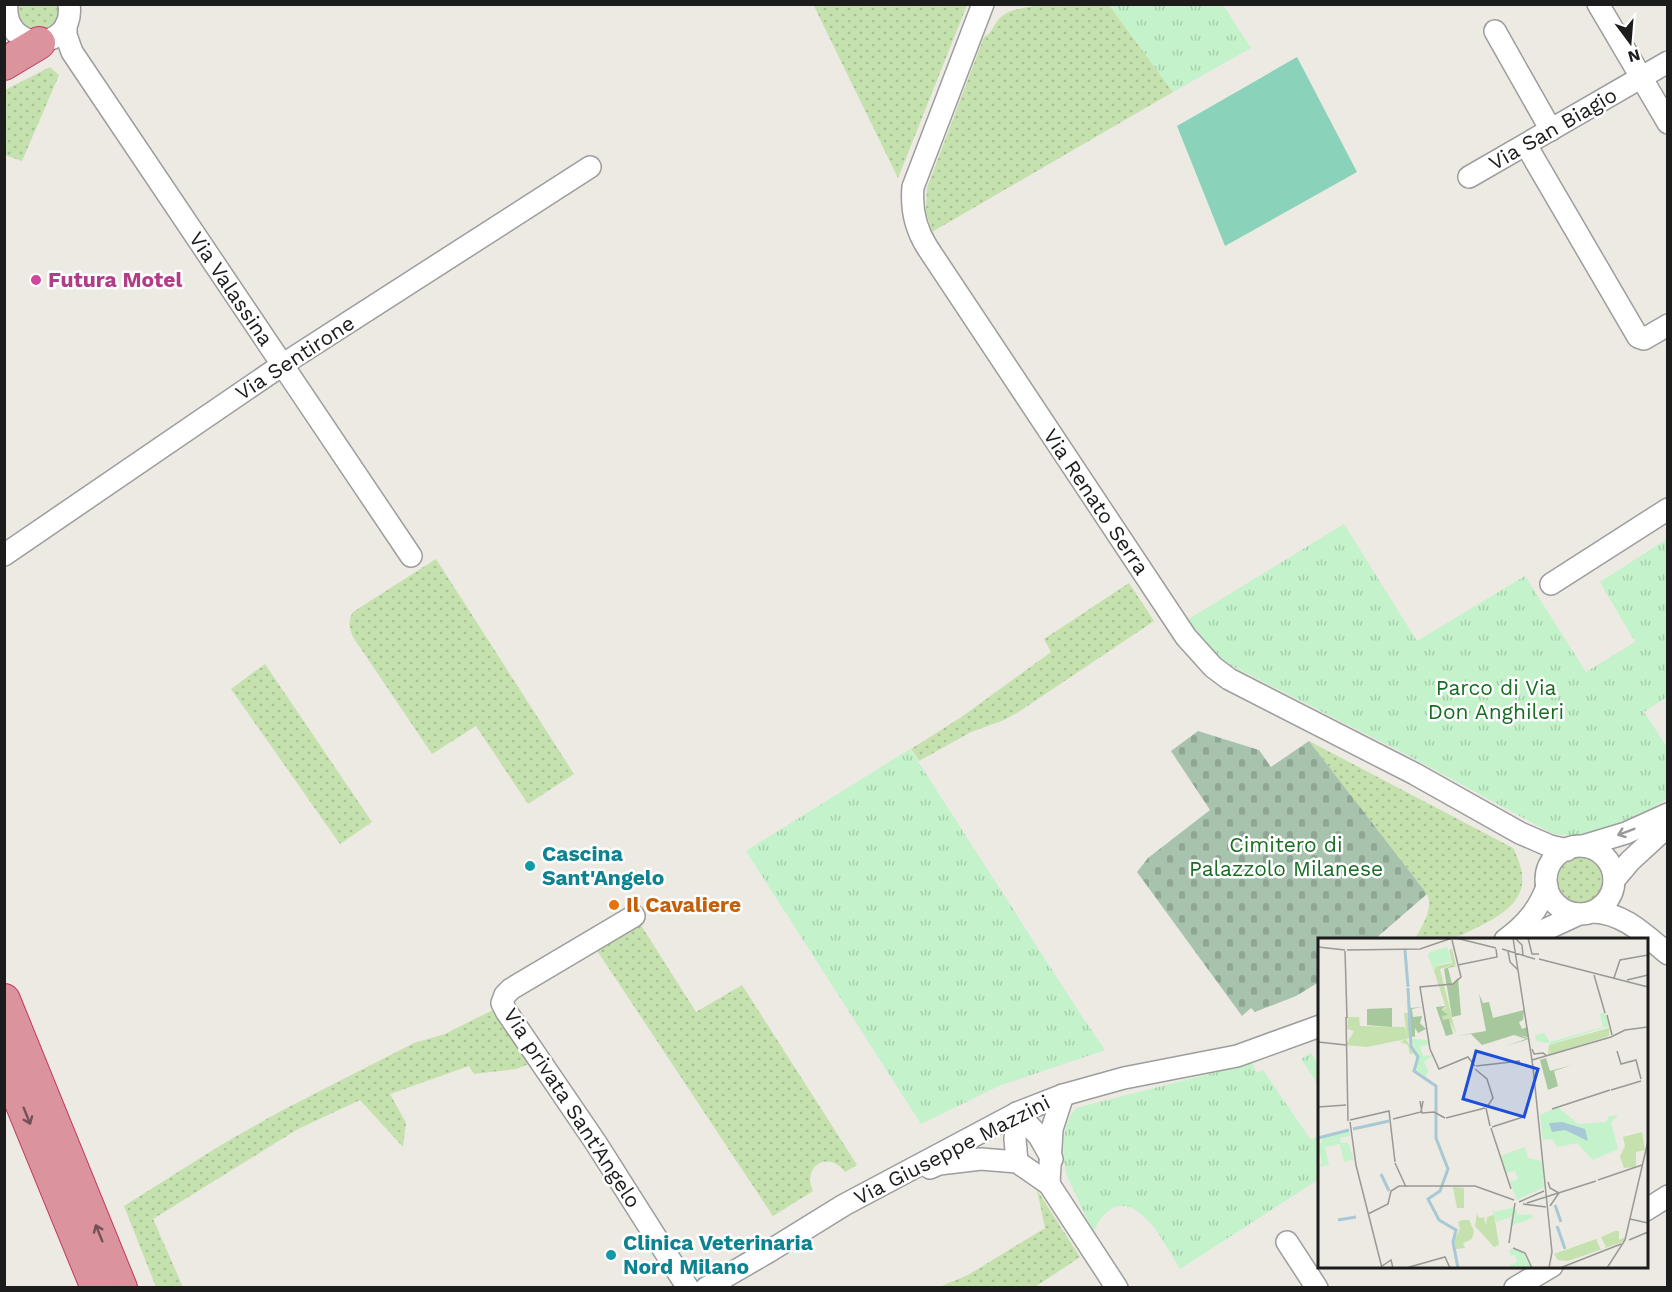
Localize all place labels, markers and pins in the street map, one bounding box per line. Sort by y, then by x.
place label: Futura Motel [48,267,182,292]
marker: Futura Motel [29,273,43,287]
place label: Cascina Sant'Angelo [542,841,664,890]
marker: Cascina Sant'Angelo [523,859,537,873]
place label: Il Cavaliere [626,892,741,917]
marker: Il Cavaliere [607,898,621,912]
place label: Clinica Veterinaria Nord Milano [623,1230,814,1279]
marker: Clinica Veterinaria Nord Milano [604,1248,618,1262]

